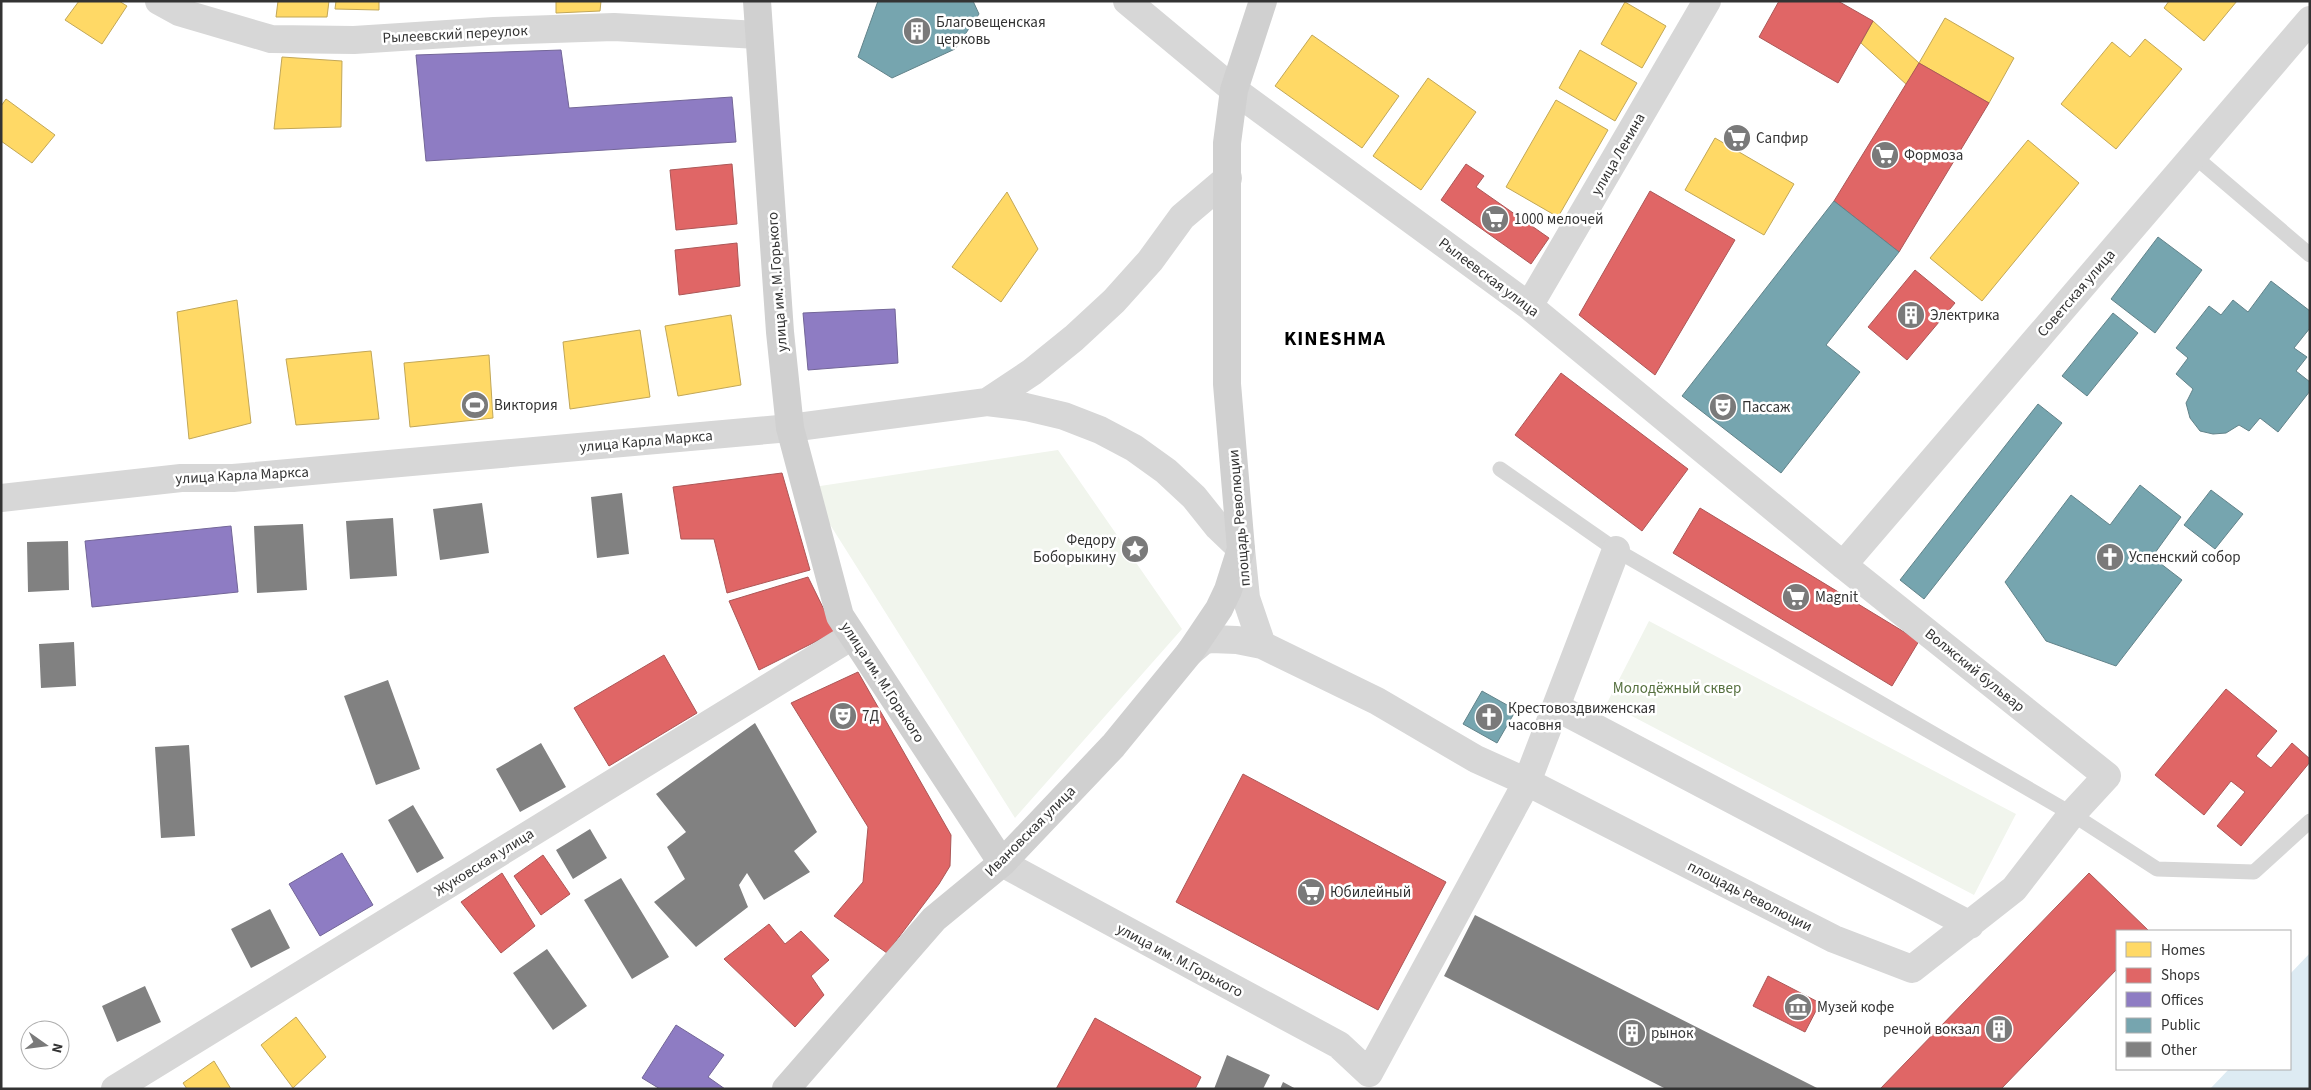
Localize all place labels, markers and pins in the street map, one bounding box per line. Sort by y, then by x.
place label: Благовещенская церковь [936,12,1046,50]
building icon: Благовещенская церковь [902,16,932,46]
supermarket icon: Сапфир [1722,123,1752,153]
place label: Сапфир [1756,128,1808,149]
supermarket icon: Формоза [1870,140,1900,170]
place label: Формоза [1904,145,1963,166]
supermarket icon: 1000 мелочей [1480,204,1510,234]
place label: 1000 мелочей [1514,209,1603,230]
building icon: Электрика [1896,300,1926,330]
place label: Электрика [1930,305,2000,326]
sports icon: Виктория [460,390,490,420]
theatre icon: Пассаж [1708,392,1738,422]
place label: Виктория [494,395,558,416]
place label: Пассаж [1742,397,1791,418]
place label: Федору Боборыкину [1033,530,1116,568]
place icon: Федору Боборыкину [1120,534,1150,564]
church icon: Успенский собор [2095,542,2125,572]
place label: Успенский собор [2129,547,2241,568]
supermarket icon: Magnit [1781,582,1811,612]
place label: Magnit [1815,587,1858,608]
place label: Крестовоздвиженская часовня [1508,698,1656,736]
theatre icon: 7Д [828,701,858,731]
church icon: Крестовоздвиженская часовня [1474,702,1504,732]
place label: 7Д [862,706,879,727]
supermarket icon: Юбилейный [1296,877,1326,907]
place label: Юбилейный [1330,882,1411,903]
museum icon: Музей кофе [1783,992,1813,1022]
place label: Музей кофе [1817,997,1894,1018]
building icon: речной вокзал [1984,1014,2014,1044]
building icon: рынок [1617,1018,1647,1048]
place label: речной вокзал [1883,1019,1980,1040]
place label: рынок [1651,1023,1694,1044]

